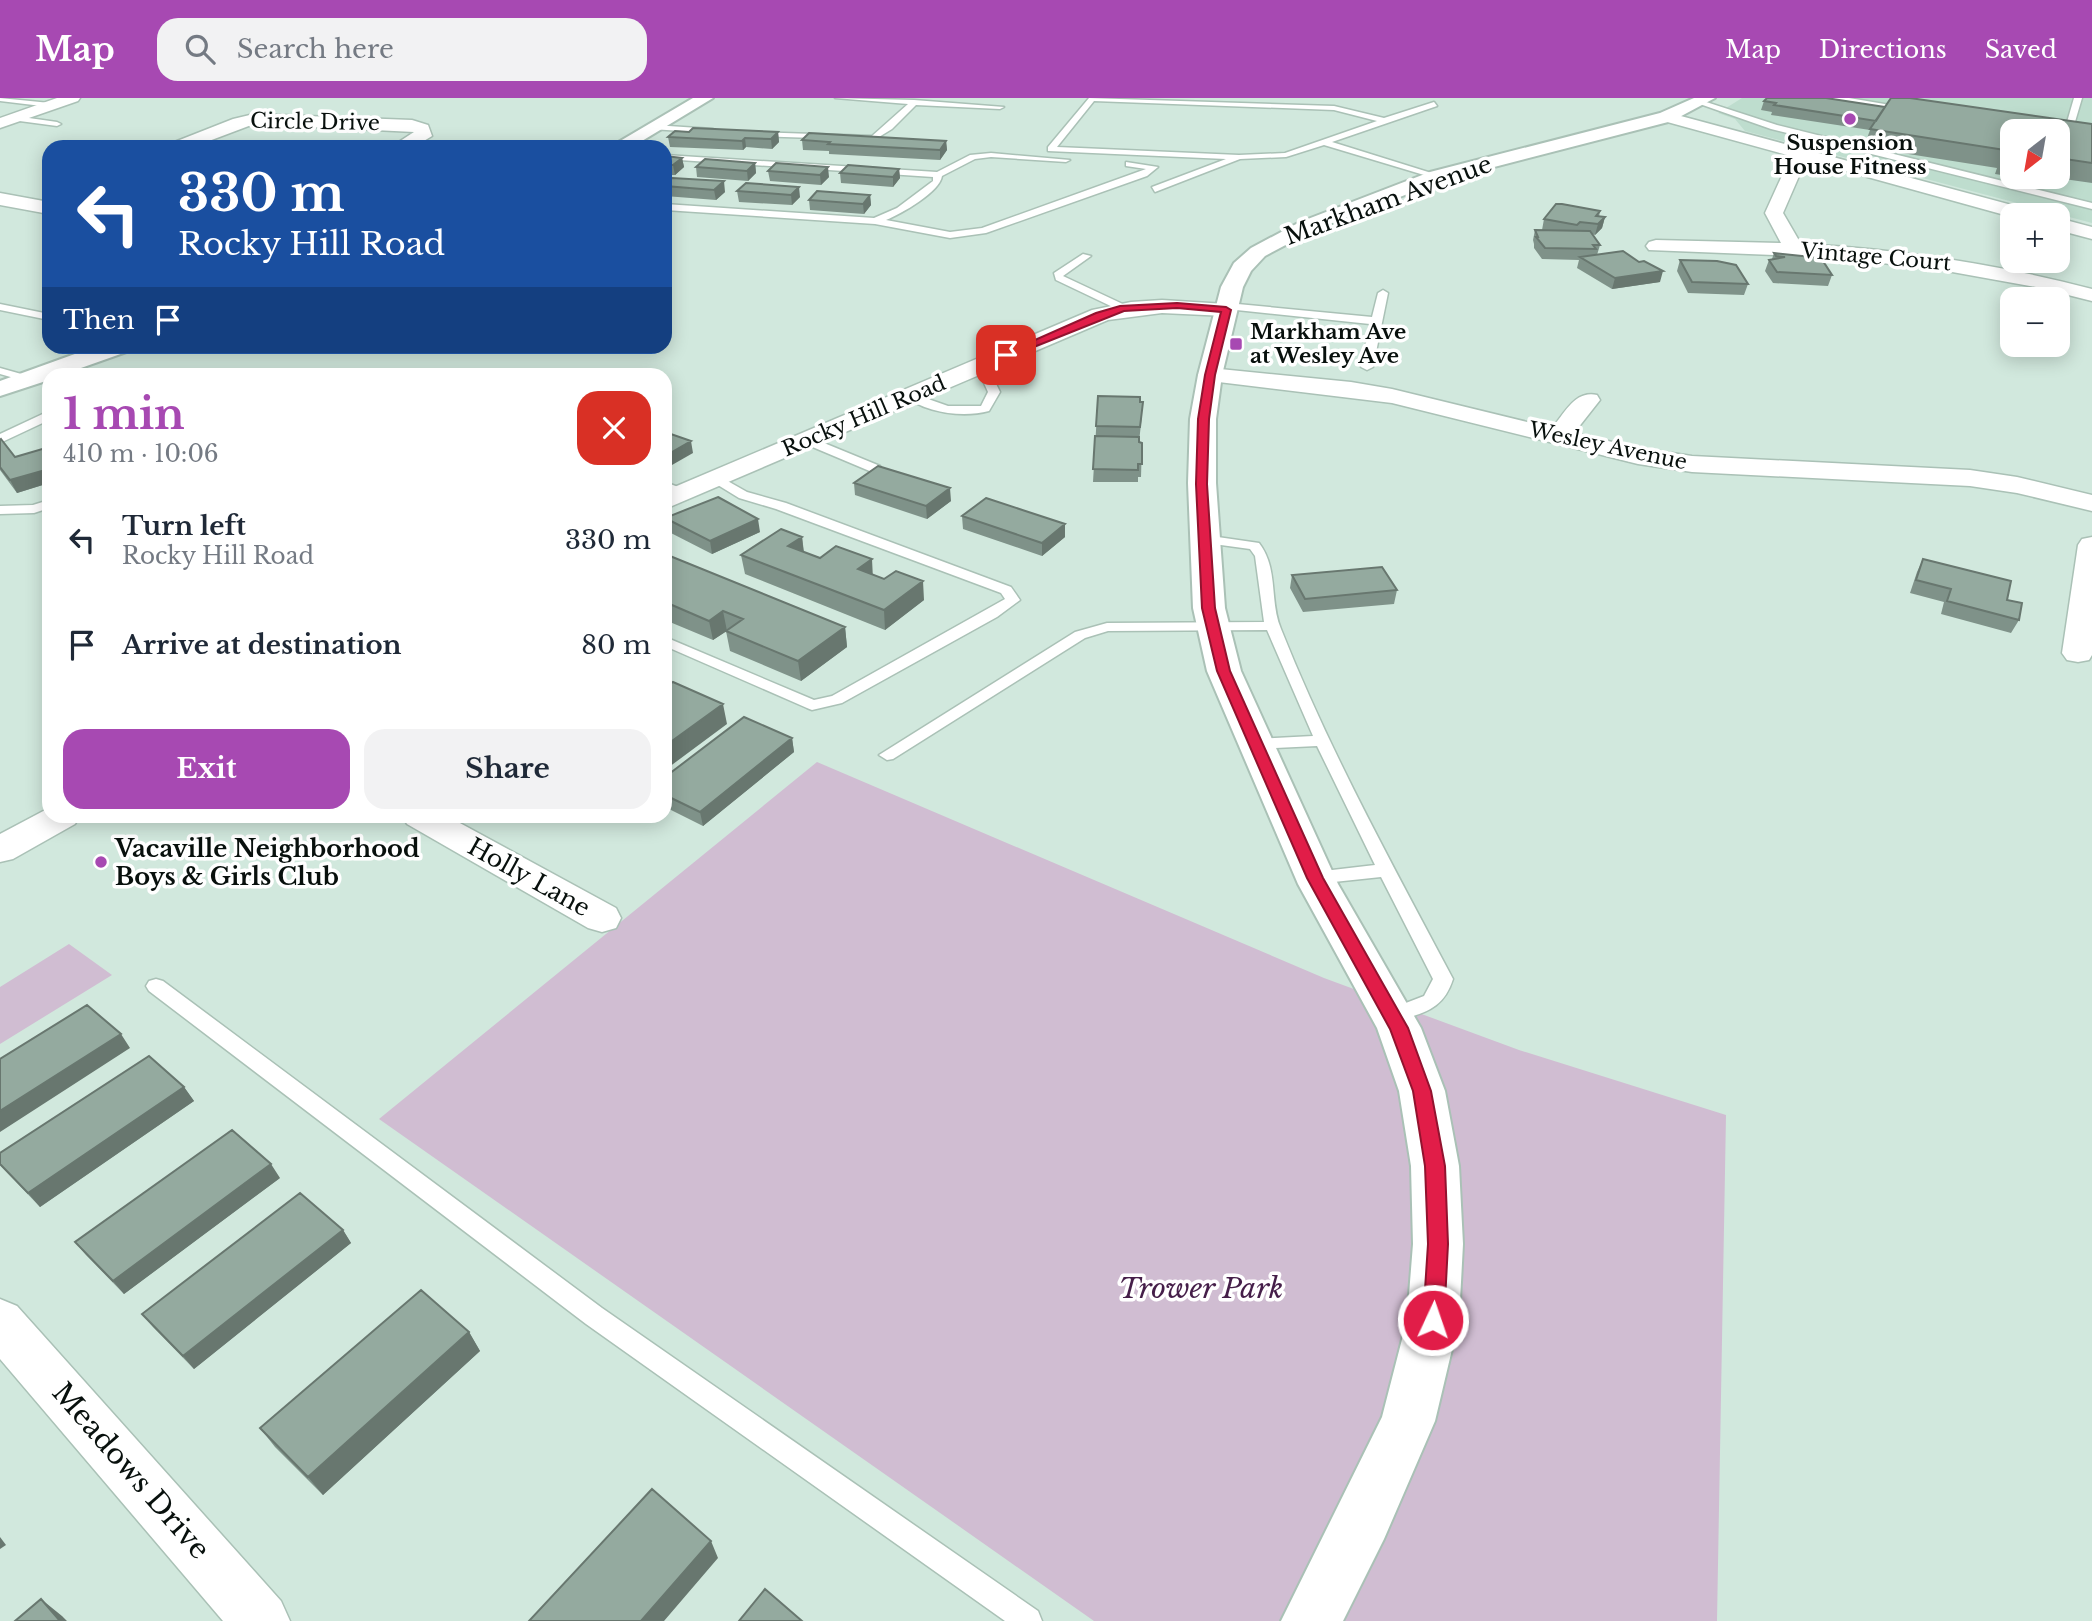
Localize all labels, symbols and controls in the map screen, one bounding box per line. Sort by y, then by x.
search box [157,18,647,81]
text: Map [35,29,115,70]
icon: search [181,30,219,68]
text: Search here [237,33,394,65]
text: Map [1725,35,1781,64]
text: Directions [1819,35,1947,64]
text: Saved [1985,35,2057,64]
street label: Circle Drive [250,108,380,136]
marker: Suspension House Fitness [1842,111,1858,127]
north arrow [2000,119,2070,189]
map controls [2000,119,2070,357]
place label: Suspension House Fitness [1774,130,1927,180]
street label: Markham Avenue [1280,149,1496,251]
text: 330 m [178,163,345,224]
icon: left [63,168,154,259]
button: + [2000,203,2070,273]
text: Rocky Hill Road [178,224,445,264]
street label: Vintage Court [1799,237,1952,277]
button: − [2000,287,2070,357]
icon: arrive [149,301,187,339]
text: Then [63,304,135,336]
place label: Markham Ave at Wesley Ave [1250,319,1406,369]
pin [976,325,1036,385]
icon: arrive [987,336,1025,374]
marker: Markham Ave at Wesley Ave [1228,336,1244,352]
street label: Rocky Hill Road [778,370,950,462]
text: 1 min [63,388,185,440]
button: close [577,391,651,465]
street label: Wesley Avenue [1525,416,1690,475]
text: 410 m · 10:06 [63,440,219,468]
text: Turn left [122,510,246,542]
icon: left [63,521,101,559]
text: 330 m [565,524,651,556]
text: Rocky Hill Road [122,542,314,570]
icon: arrive [63,626,101,664]
text: Arrive at destination [122,629,402,661]
text: 80 m [581,629,651,661]
button: Exit [63,729,350,809]
button: Share [364,729,651,809]
street label: Holly Lane [463,832,595,922]
place label: Vacaville Neighborhood Boys & Girls Club [114,834,420,891]
marker: Vacaville Neighborhood Boys & Girls Club [93,854,109,870]
park label: Trower Park [1119,1271,1283,1306]
position arrow [1396,1283,1470,1357]
street label: Meadows Drive [45,1376,217,1566]

